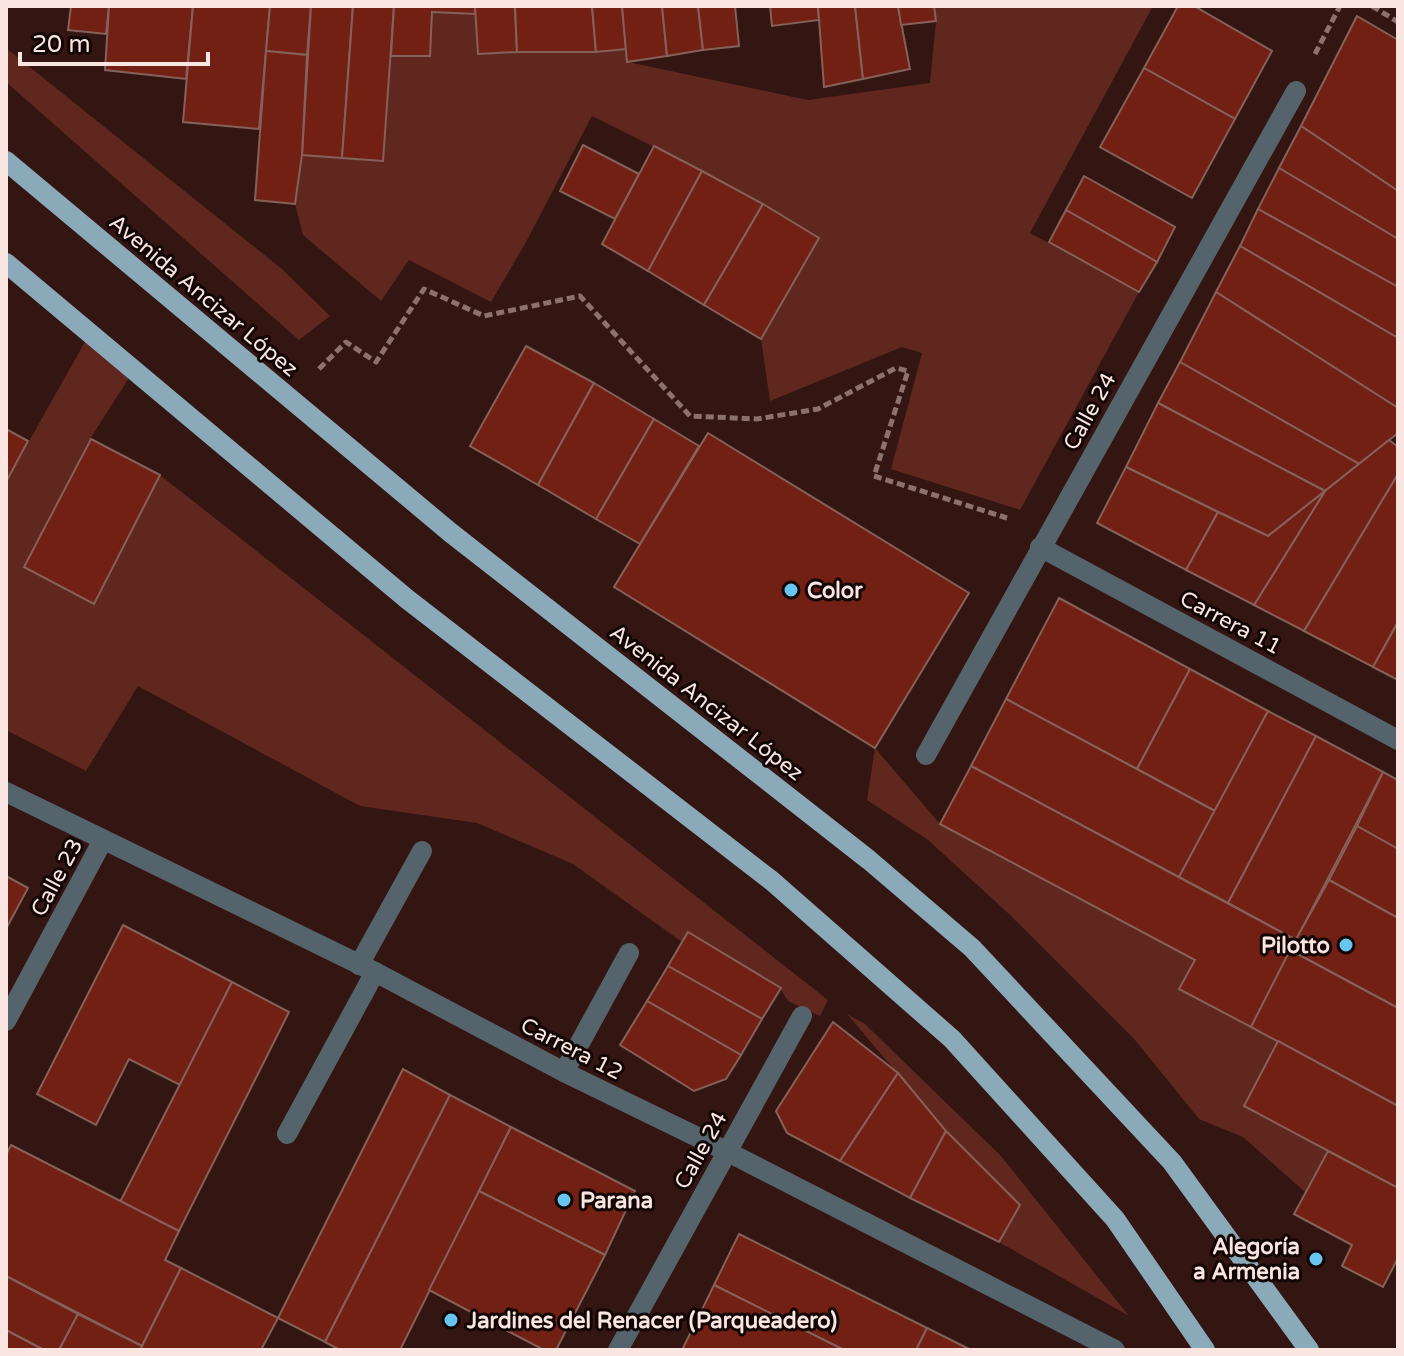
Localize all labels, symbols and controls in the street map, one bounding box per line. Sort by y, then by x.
scale bar [20,16,208,66]
text: 20 m [32,30,90,59]
street label: Avenida Ancizar López [104,209,303,382]
street label: Calle 24 [1058,368,1122,455]
place label: Color [807,578,863,604]
marker: Color [782,581,800,599]
street label: Carrera 11 [1176,585,1286,660]
street label: Avenida Ancizar López [605,619,808,786]
street label: Calle 23 [26,834,88,921]
place label: Pilotto [1261,933,1330,959]
marker: Pilotto [1337,936,1355,954]
street label: Carrera 12 [516,1012,627,1086]
street label: Calle 24 [669,1107,733,1194]
place label: Parana [580,1188,653,1214]
marker: Parana [555,1191,573,1209]
place label: Alegoría a Armenia [1193,1234,1300,1285]
marker: Alegoría a Armenia [1307,1250,1325,1268]
place label: Jardines del Renacer (Parqueadero) [466,1308,837,1334]
marker: Jardines del Renacer (Parqueadero) [442,1311,460,1329]

